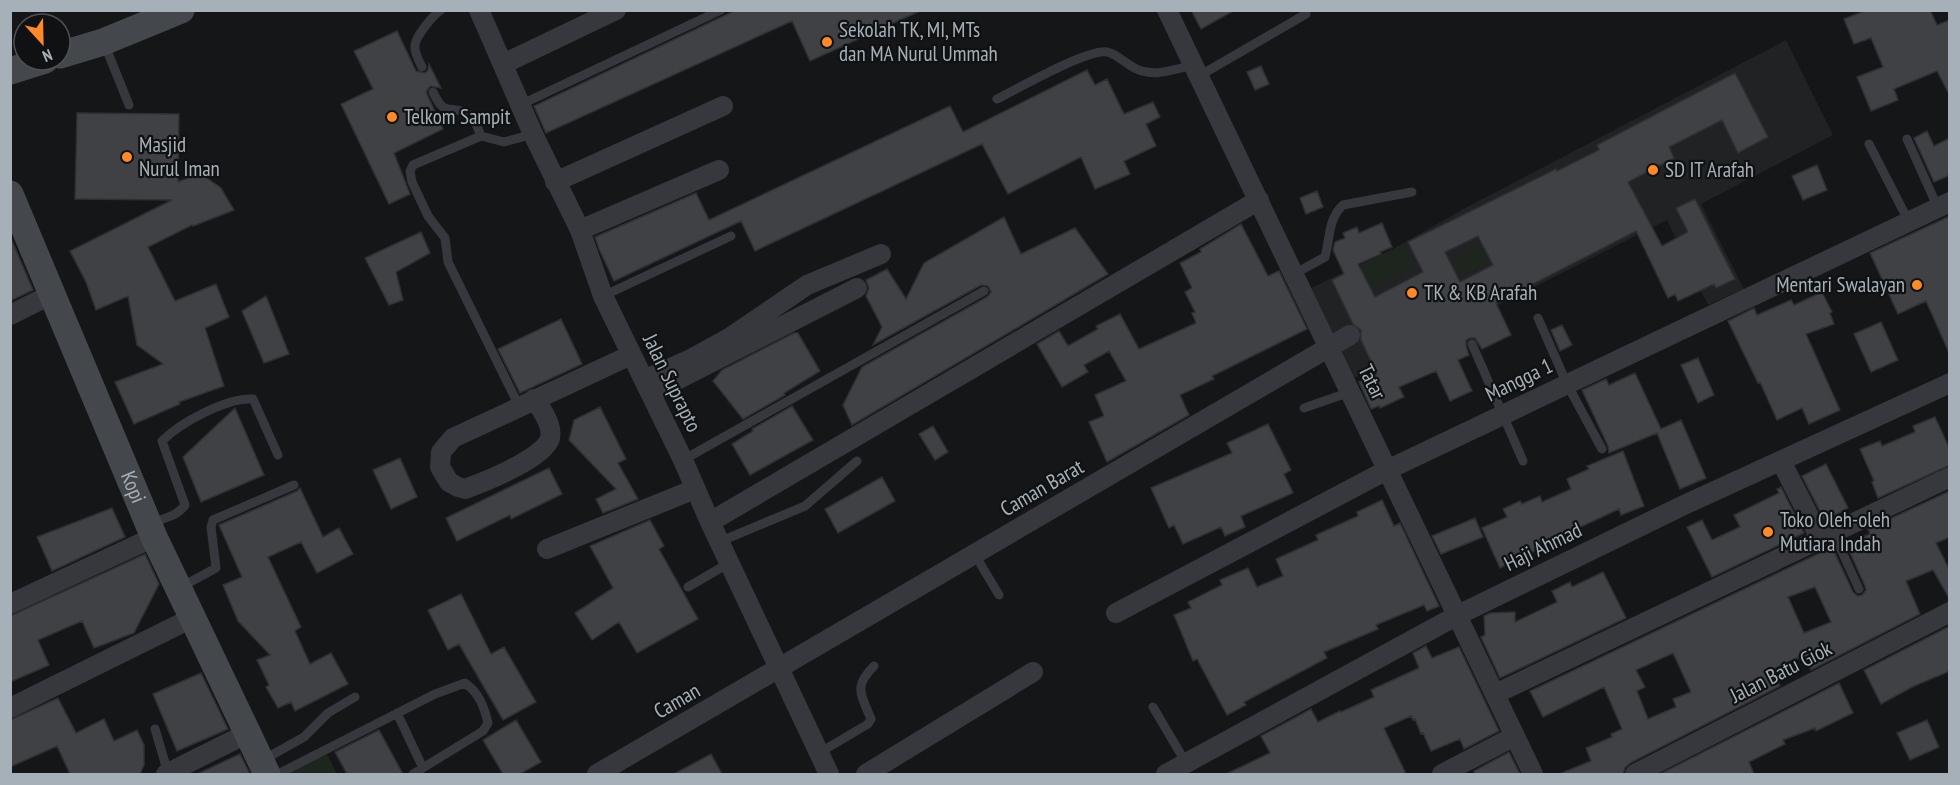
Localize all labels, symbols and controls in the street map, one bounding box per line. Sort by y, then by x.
north arrow [12,12,72,72]
place label: Sekolah TK, MI, MTs dan MA Nurul Ummah [839,16,998,67]
marker: Sekolah TK, MI, MTs dan MA Nurul Ummah [820,35,834,49]
text: N [40,45,55,67]
place label: Telkom Sampit [404,103,511,130]
marker: Telkom Sampit [385,110,399,124]
place label: Masjid Nurul Iman [139,131,220,182]
marker: Masjid Nurul Iman [120,150,134,164]
place label: SD IT Arafah [1665,156,1754,183]
marker: SD IT Arafah [1646,163,1660,177]
place label: Mentari Swalayan [1776,271,1905,298]
marker: Mentari Swalayan [1910,278,1924,292]
place label: TK & KB Arafah [1424,279,1537,306]
marker: TK & KB Arafah [1405,286,1419,300]
street label: Jalan Suprapto [637,328,708,436]
street label: Mangga 1 [1481,352,1557,407]
street label: Tatar [1352,360,1393,404]
street label: Caman Barat [995,453,1088,522]
street label: Kopi [115,467,152,507]
place label: Toko Oleh-oleh Mutiara Indah [1780,506,1890,557]
street label: Haji Ahmad [1500,516,1586,577]
marker: Toko Oleh-oleh Mutiara Indah [1761,525,1775,539]
street label: Jalan Batu Giok [1725,635,1836,709]
street label: Caman [649,677,705,725]

